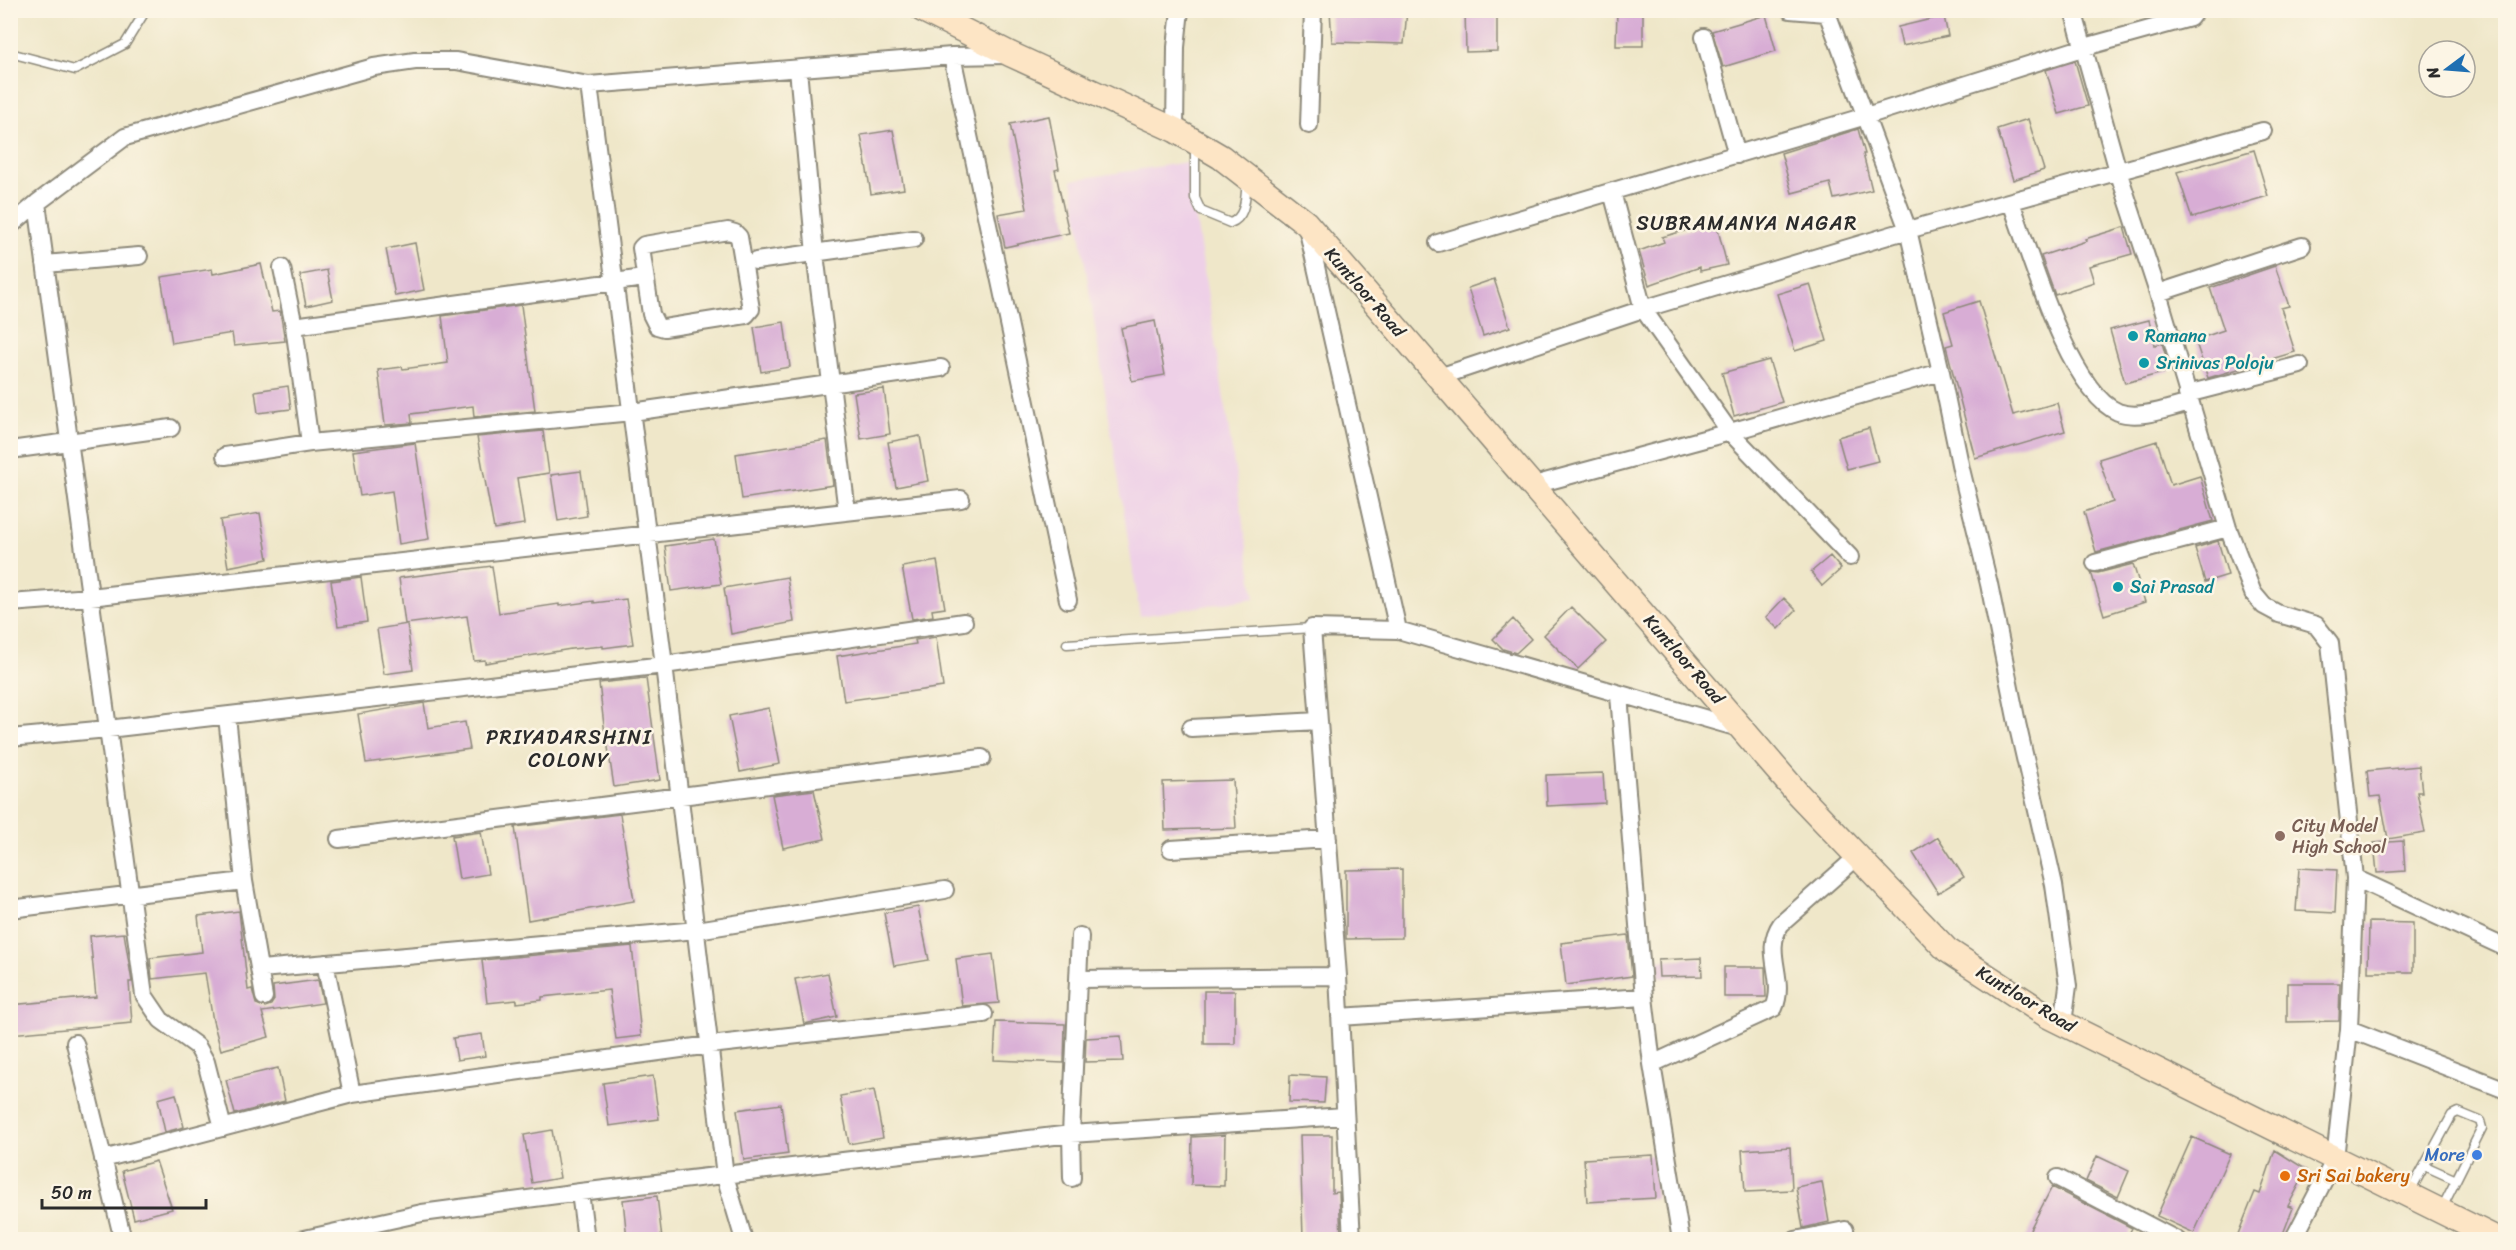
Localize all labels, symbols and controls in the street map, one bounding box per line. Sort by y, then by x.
north arrow [2417,39,2477,99]
text: N [2417,63,2449,83]
district label: SUBRAMANYA NAGAR [1636,206,1858,241]
street label: Kuntloor Road [1316,239,1415,346]
place label: Ramana [2145,320,2207,352]
marker: Ramana [2126,329,2140,343]
place label: Srinivas Poloju [2156,347,2274,379]
marker: Srinivas Poloju [2137,356,2151,370]
place label: Sai Prasad [2130,571,2215,603]
marker: Sai Prasad [2111,580,2125,594]
street label: Kuntloor Road [1635,606,1734,713]
district label: PRIYADARSHINI COLONY [486,720,652,778]
place label: City Model High School [2292,810,2387,863]
marker: City Model High School [2273,829,2287,843]
street label: Kuntloor Road [1970,956,2084,1042]
place label: More [2425,1139,2465,1171]
marker: More [2470,1148,2484,1162]
place label: Sri Sai bakery [2297,1160,2410,1192]
marker: Sri Sai bakery [2278,1169,2292,1183]
scale bar [42,1172,206,1210]
text: 50 m [51,1177,92,1209]

